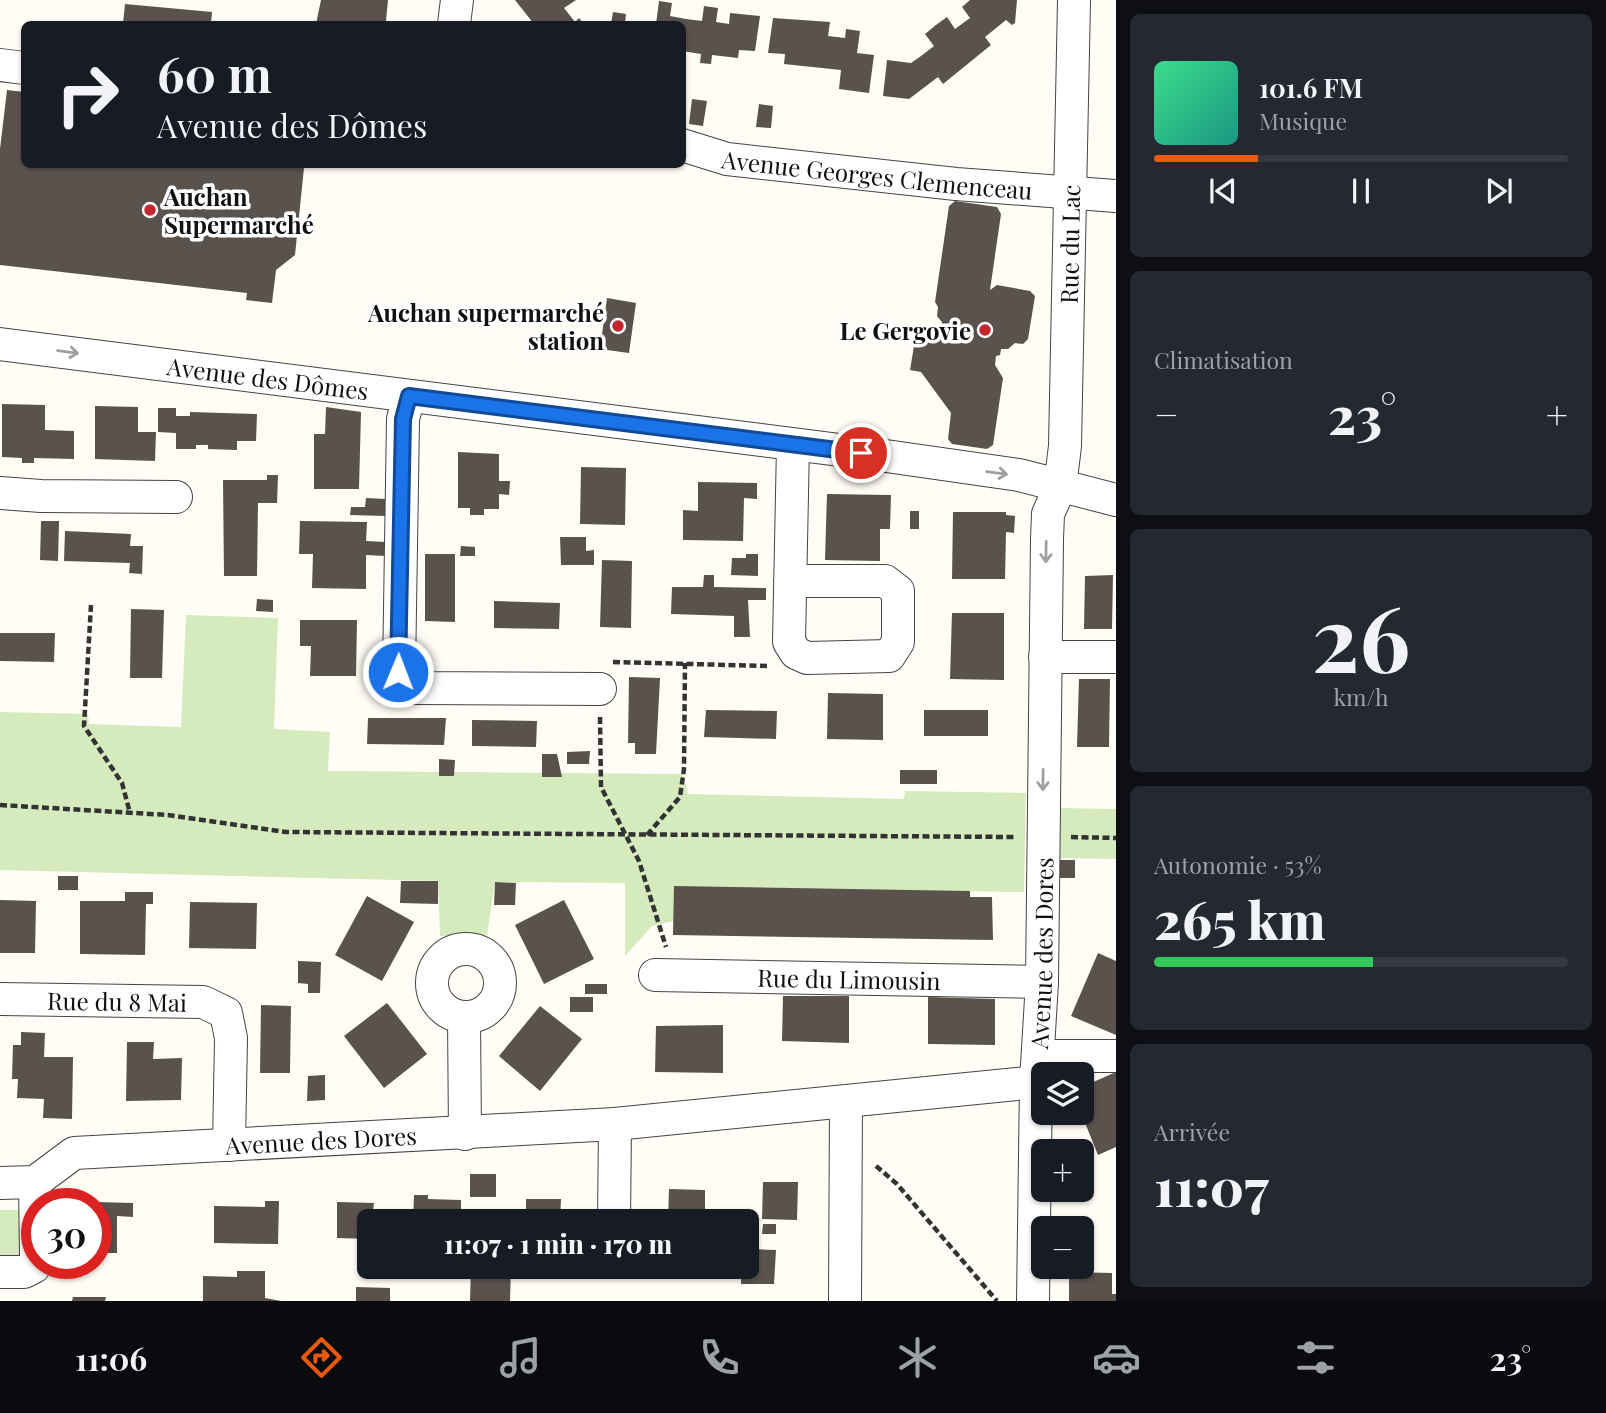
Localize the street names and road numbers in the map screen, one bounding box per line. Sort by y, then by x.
street label: Avenue Georges Clemenceau [719,142,1034,206]
street label: Rue du Lac [1052,184,1086,304]
street label: Avenue des Dômes [164,349,370,406]
street label: Avenue des Dores [1022,857,1059,1051]
street label: Rue du Limousin [757,961,941,996]
street label: Rue du 8 Mai [47,984,187,1018]
street label: Avenue des Dores [223,1119,418,1161]

